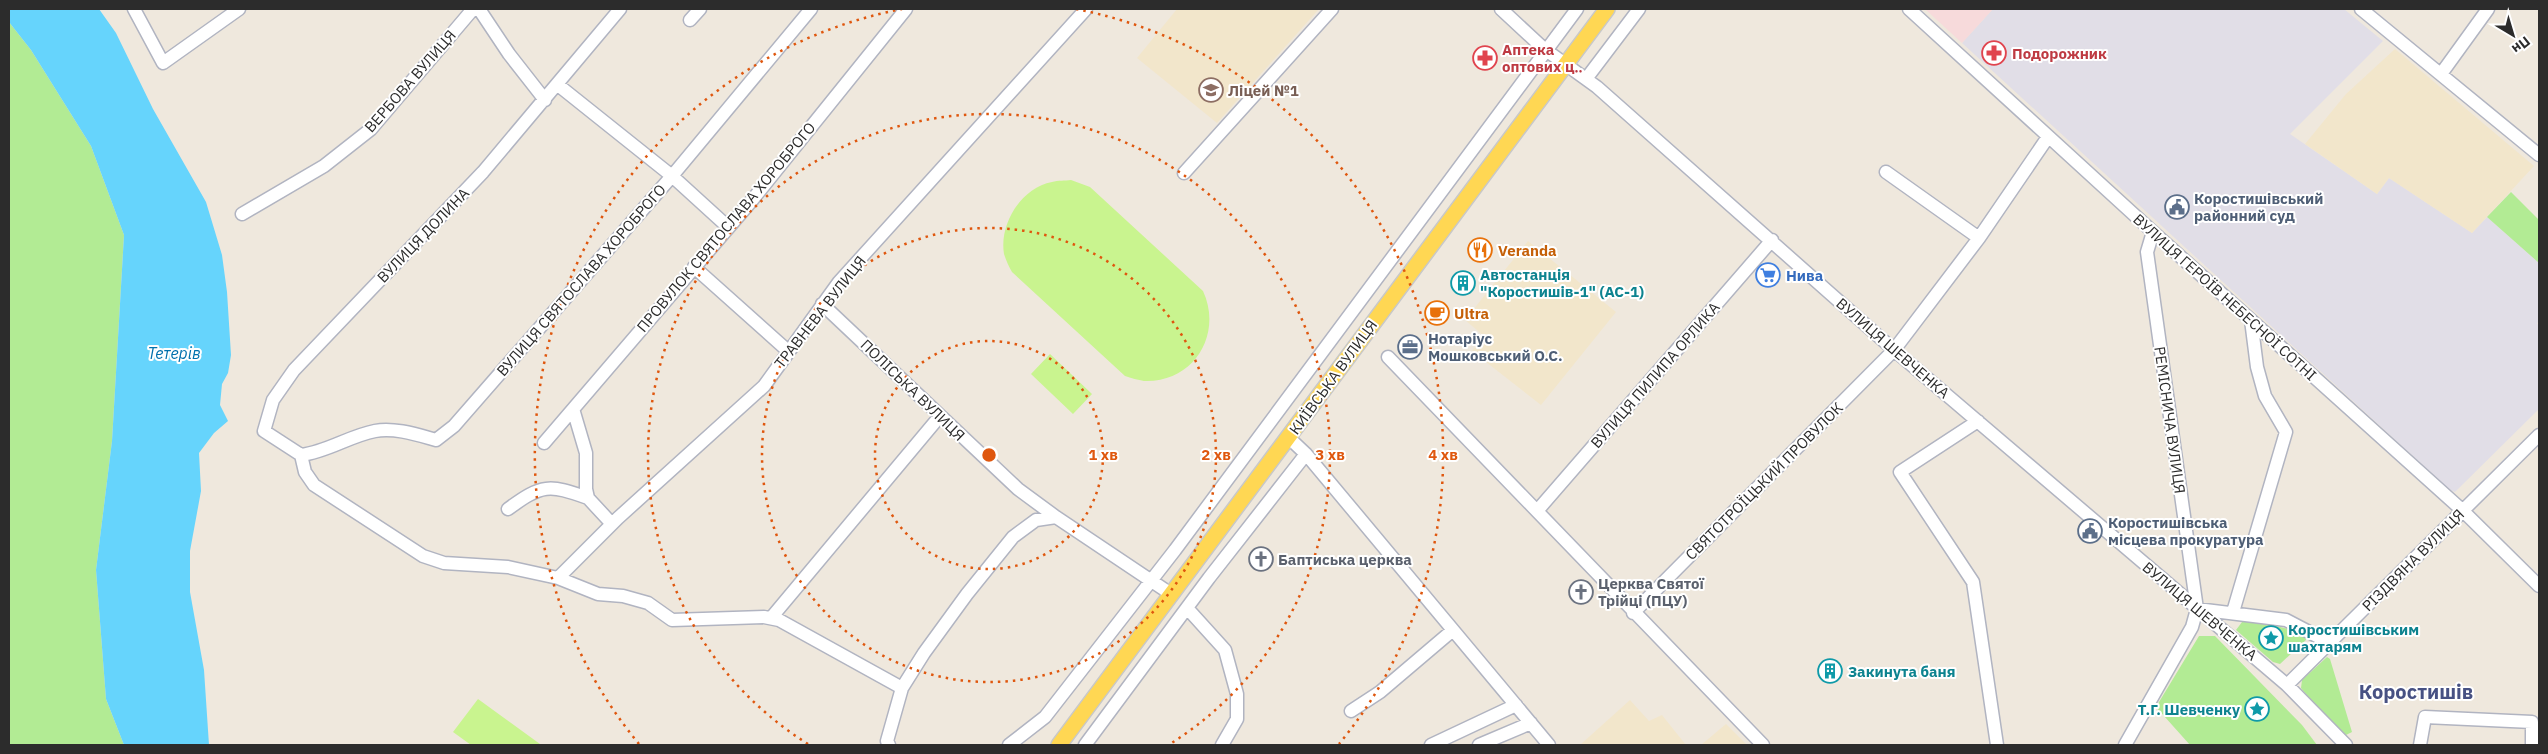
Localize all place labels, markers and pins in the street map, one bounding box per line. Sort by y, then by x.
place label: Аптека оптових ц‥ [1502,40,1582,76]
pharmacy icon: Подорожник [1981,40,2007,66]
place label: Подорожник [2012,44,2107,63]
pharmacy icon: Аптека оптових ц‥ [1472,45,1498,71]
school or university icon: Ліцей №1 [1198,77,1224,103]
place label: Ліцей №1 [1228,81,1299,100]
place label: Коростишівський районний суд [2194,189,2323,225]
public building icon: Коростишівський районний суд [2164,194,2190,220]
restaurant icon: Veranda [1467,237,1493,263]
place label: Veranda [1498,241,1557,260]
supermarket icon: Нива [1755,262,1781,288]
place label: Автостанція "Коростишів-1" (АС-1) [1480,265,1644,301]
place label: Нива [1786,266,1824,285]
building icon: Автостанція "Коростишів-1" (АС-1) [1450,270,1476,296]
cafe icon: Ultra [1424,300,1450,326]
place label: Ultra [1454,304,1489,323]
place label: Нотаріус Мошковський О.С. [1428,329,1563,365]
office icon: Нотаріус Мошковський О.С. [1397,334,1423,360]
centre of rings [980,446,998,464]
place label: Коростишівська місцева прокуратура [2108,513,2264,549]
public building icon: Коростишівська місцева прокуратура [2077,518,2103,544]
church icon: Баптиська церква [1248,546,1274,572]
place label: Баптиська церква [1278,550,1412,569]
place label: Церква Святої Трійці (ПЦУ) [1598,574,1705,610]
church icon: Церква Святої Трійці (ПЦУ) [1568,579,1594,605]
place label: Коростишівським шахтарям [2288,620,2419,656]
place icon: Коростишівським шахтарям [2258,625,2284,651]
building icon: Закинута баня [1817,658,1843,684]
place label: Закинута баня [1848,662,1955,681]
place icon: Т.Г. Шевченку [2244,696,2270,722]
place label: Т.Г. Шевченку [2138,700,2240,719]

